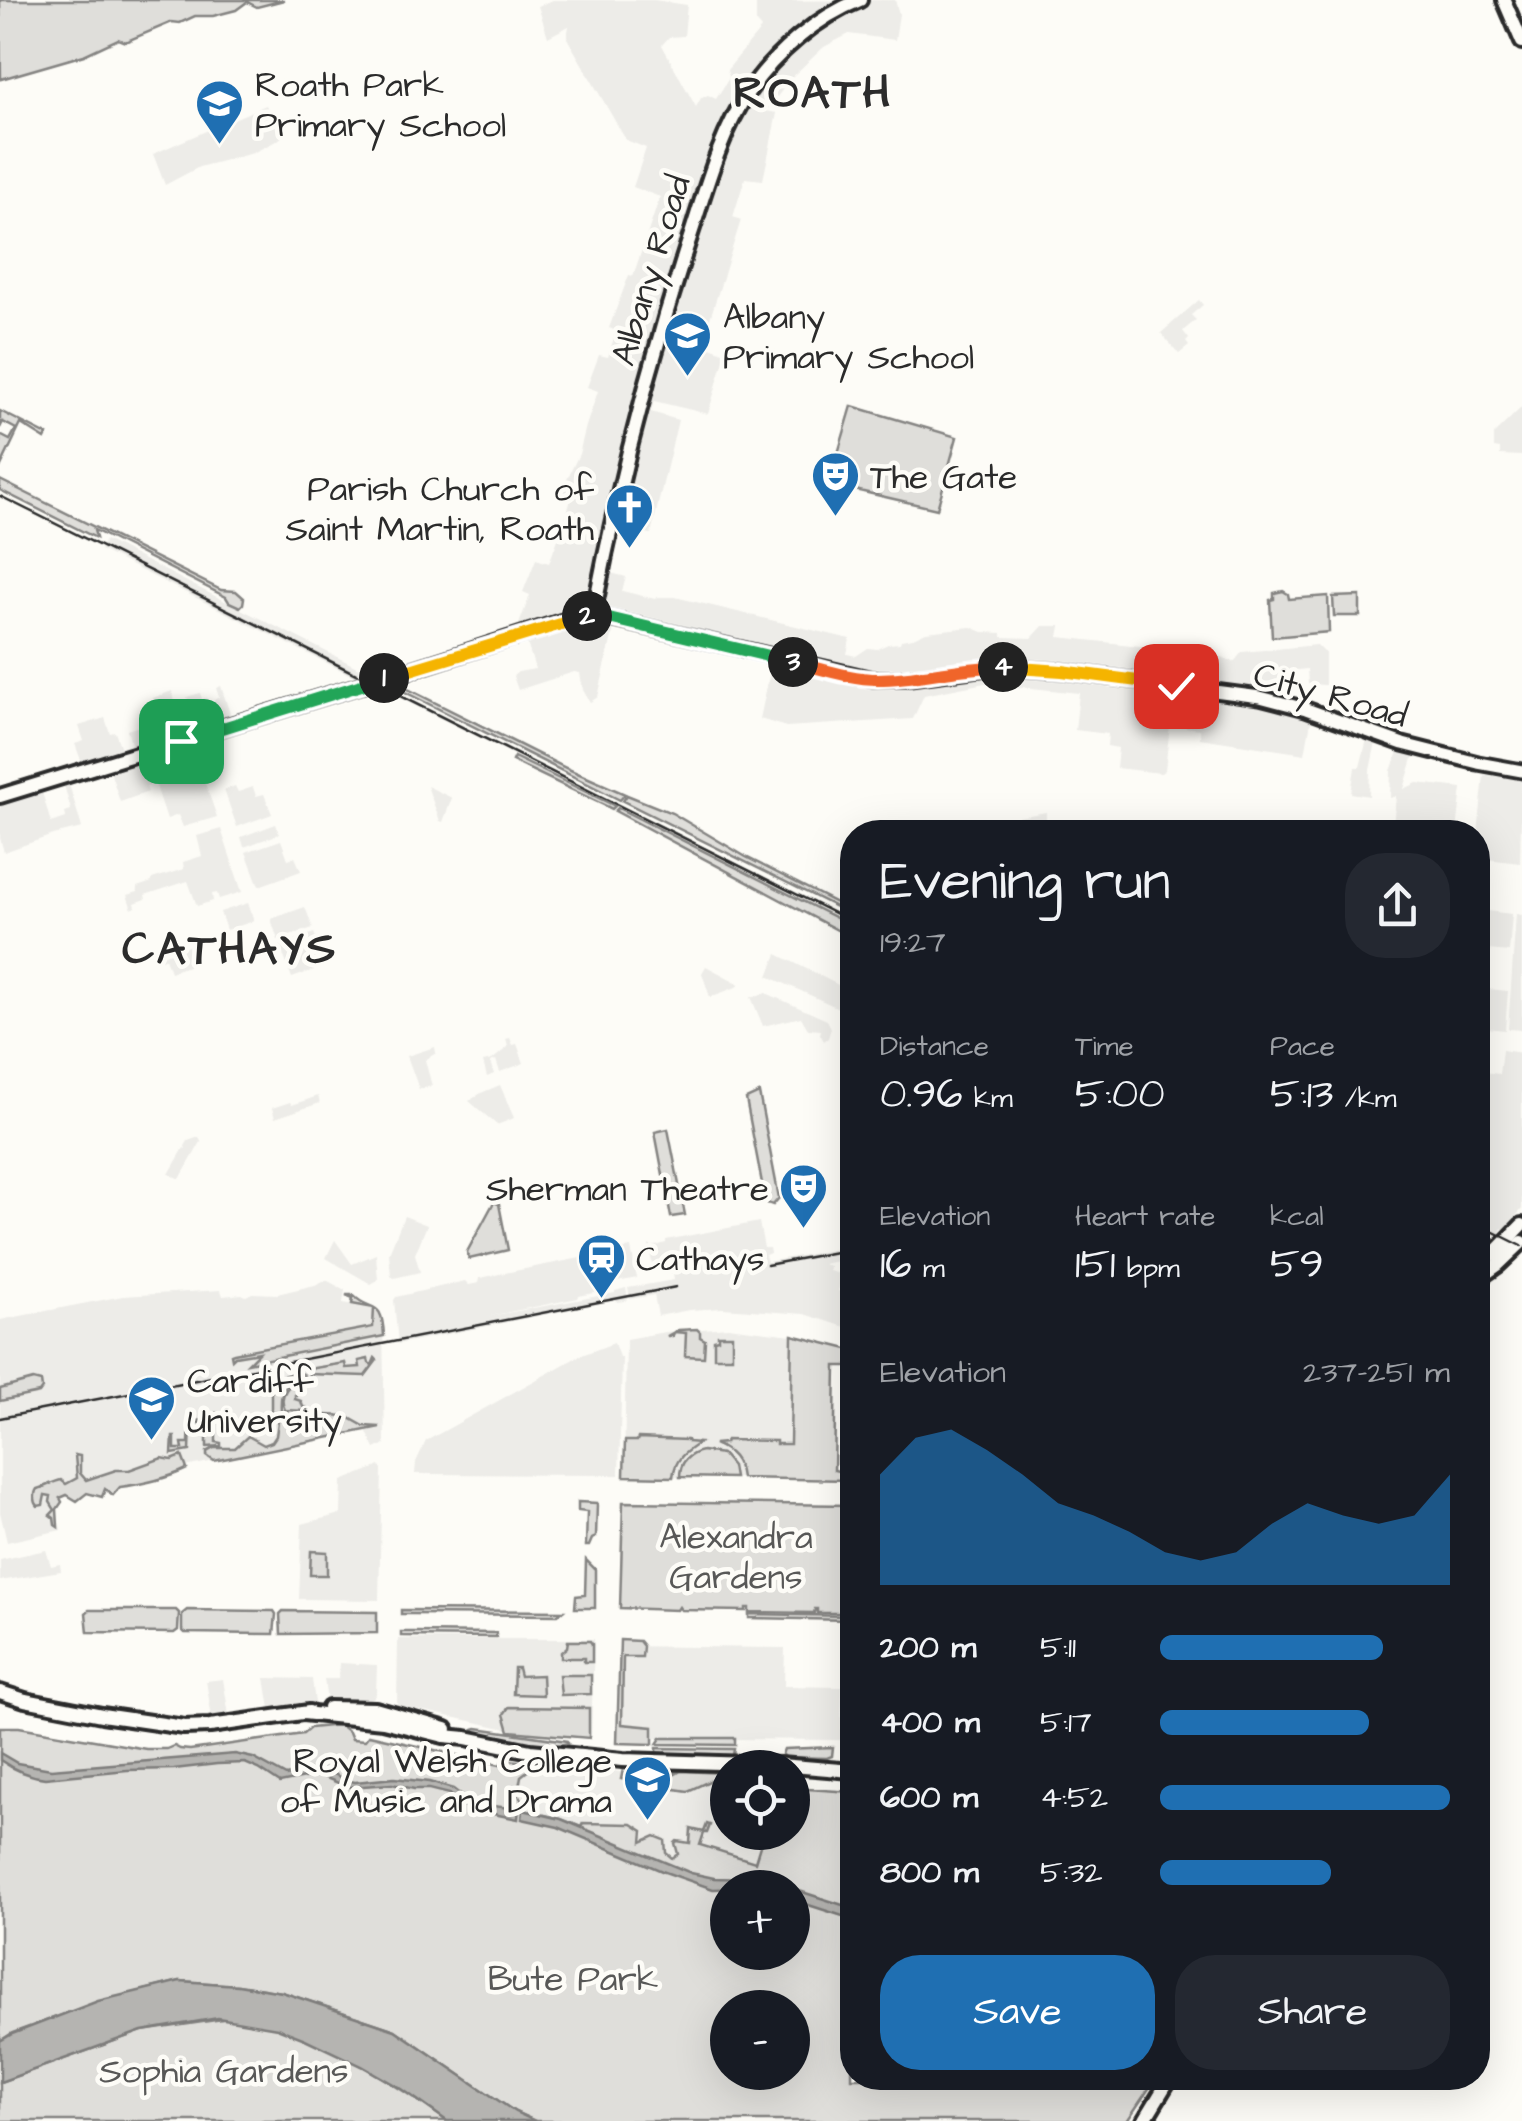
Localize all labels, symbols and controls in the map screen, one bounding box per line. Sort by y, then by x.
place label: Roath Park Primary School [255,61,506,151]
district label: ROATH [734,63,892,125]
school or university icon: Roath Park Primary School [194,78,246,146]
street label: Albany Road [599,169,705,372]
place label: Albany Primary School [723,293,974,383]
school or university icon: Albany Primary School [662,310,714,378]
theatre icon: The Gate [809,450,861,518]
place label: The Gate [870,453,1017,502]
place label: Parish Church of Saint Martin, Roath [286,465,594,554]
church icon: Parish Church of Saint Martin, Roath [603,482,655,550]
pin: 2 [562,591,612,641]
text: 2 [579,596,595,635]
pin: 3 [768,637,818,687]
text: 3 [786,642,800,681]
pin: 4 [978,642,1028,692]
pin [1134,644,1219,729]
text: 4 [993,647,1013,686]
street label: City Road [1248,650,1413,742]
pin: 1 [359,653,409,703]
text: 1 [382,658,386,697]
icon: check [1149,659,1204,714]
pin [139,699,224,784]
icon: arrive [154,714,209,769]
text: Evening run [880,844,1170,920]
button: share [1345,853,1450,958]
district label: CATHAYS [122,919,338,981]
text: 19:27 [880,920,946,965]
text: Distance [880,1027,989,1066]
text: Time [1075,1027,1134,1066]
text: Pace [1270,1027,1335,1066]
text: 0.96 [880,1066,963,1124]
text: 5:00 [1075,1066,1165,1124]
text: 5:13 [1270,1066,1334,1124]
text: km [963,1079,1013,1118]
text: /km [1334,1079,1396,1118]
theatre icon: Sherman Theatre [778,1162,830,1230]
place label: Sherman Theatre [486,1165,769,1214]
text: Elevation [880,1197,990,1236]
text: Heart rate [1075,1197,1216,1236]
text: kcal [1270,1197,1324,1236]
station icon: Cathays [575,1232,627,1300]
place label: Cathays [636,1235,765,1285]
text: 16 [880,1236,912,1294]
text: 151 [1075,1236,1115,1294]
text: 59 [1270,1236,1324,1294]
text: m [912,1249,945,1288]
text: bpm [1115,1249,1180,1288]
text: Elevation [880,1350,1006,1395]
text: 237–251 m [1303,1350,1450,1395]
place label: Cardiff University [187,1357,342,1447]
school or university icon: Cardiff University [126,1374,178,1442]
park label: Alexandra Gardens [659,1513,813,1602]
text: 200 m [880,1625,976,1670]
text: 5:11 [1040,1625,1076,1670]
text: 400 m [880,1700,980,1745]
text: 5:17 [1040,1700,1092,1745]
place label: Royal Welsh College of Music and Drama [280,1737,612,1826]
map controls [710,1750,810,2090]
button: locate [710,1750,810,1850]
school or university icon: Royal Welsh College of Music and Drama [621,1754,673,1822]
text: 600 m [880,1775,978,1820]
text: 4:52 [1040,1775,1108,1820]
text: 800 m [880,1850,979,1895]
text: 5:32 [1040,1850,1103,1895]
button: + [710,1870,810,1970]
park label: Bute Park [488,1955,658,2004]
button: Save [880,1955,1155,2070]
button: Share [1175,1955,1450,2070]
button: − [710,1990,810,2090]
park label: Sophia Gardens [99,2047,349,2096]

